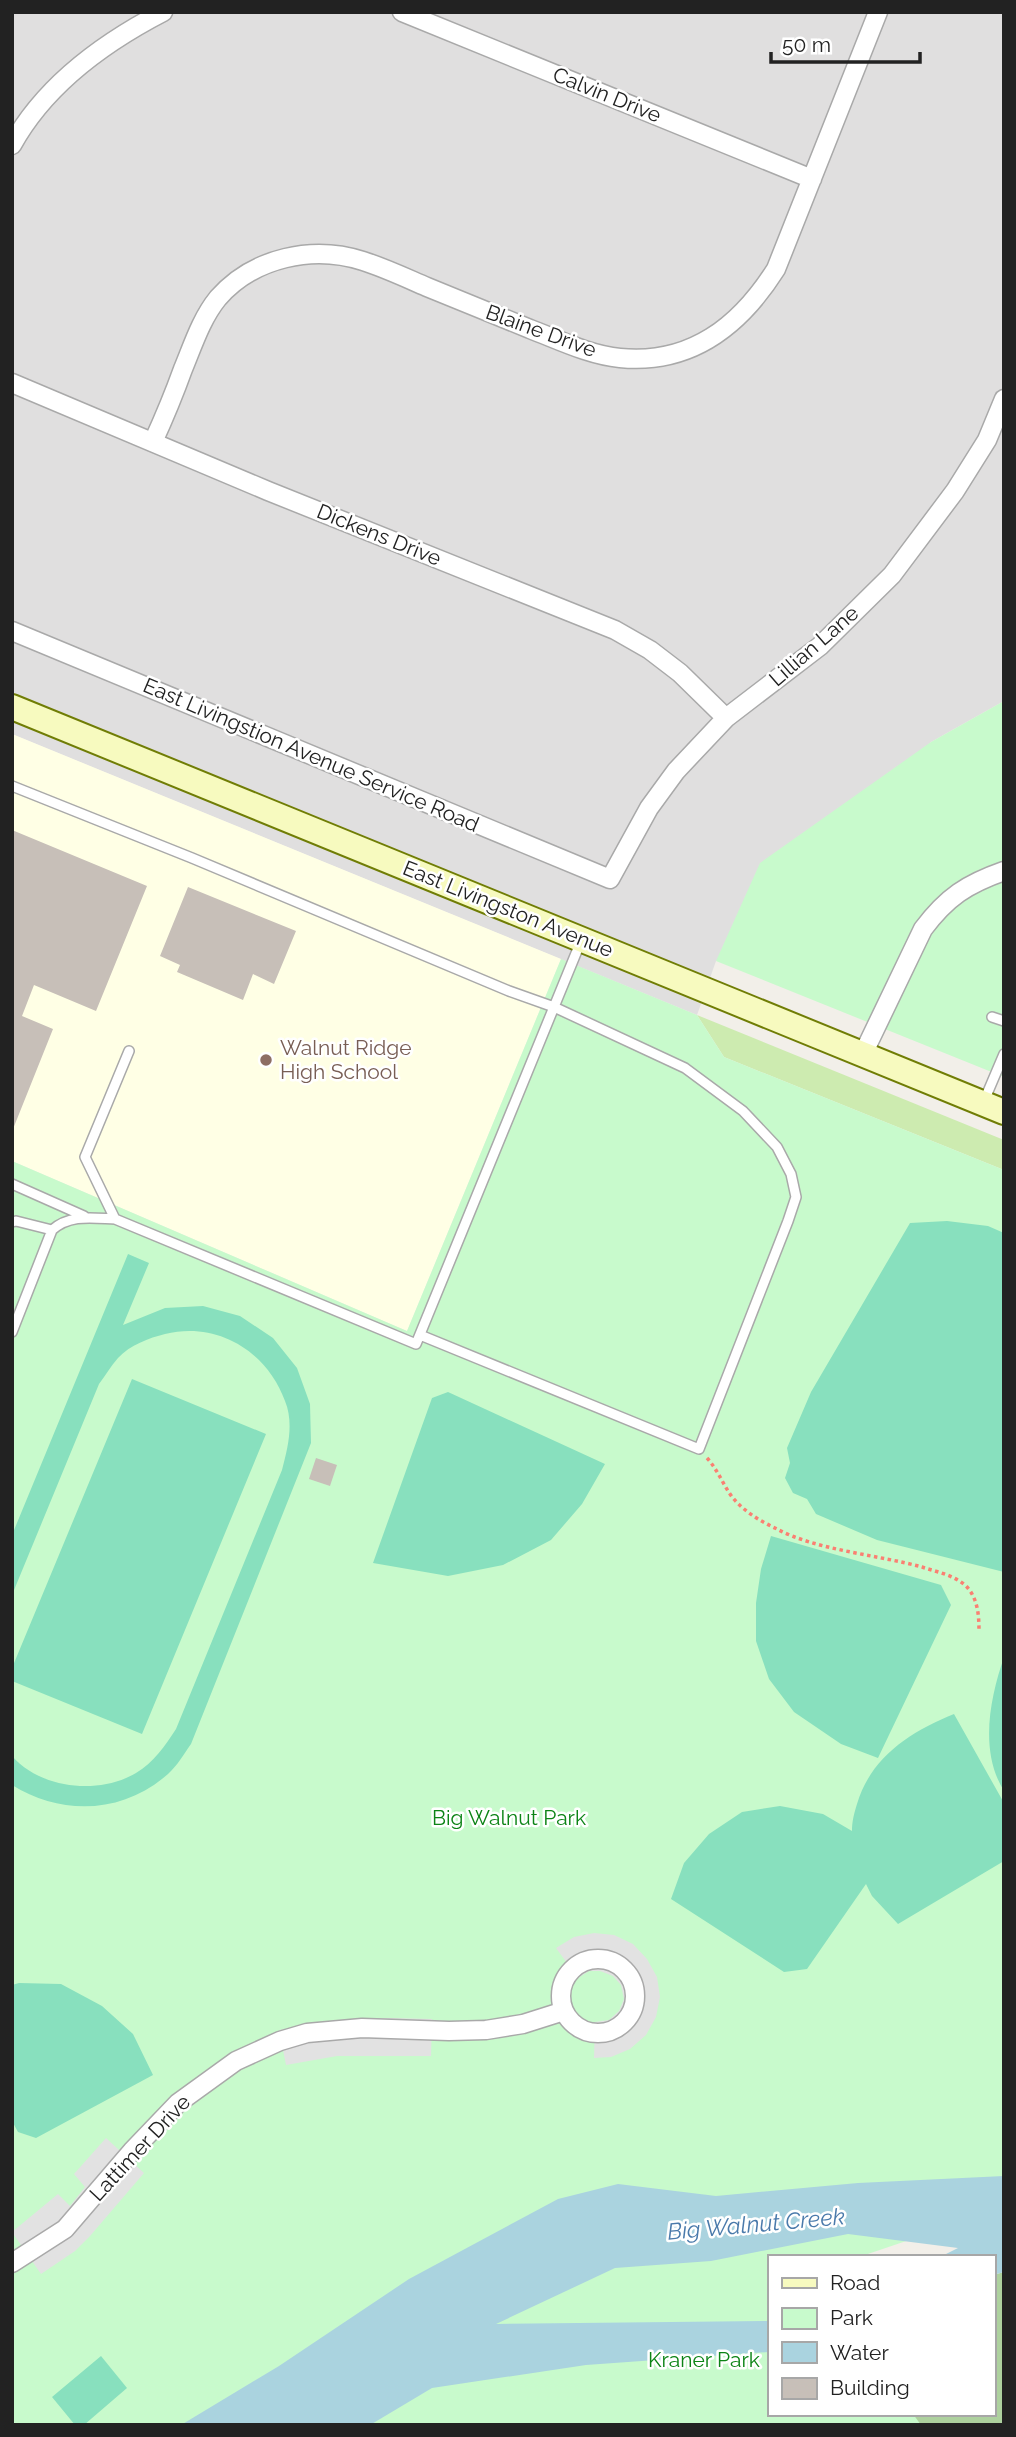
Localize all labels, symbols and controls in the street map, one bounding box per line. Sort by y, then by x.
scale bar [771,21,920,65]
text: 50 m [782,32,831,57]
street label: Calvin Drive [549,61,665,128]
street label: Blaine Drive [483,299,600,362]
street label: Dickens Drive [313,498,445,571]
street label: Lillian Lane [764,600,863,691]
street label: East Livingstion Avenue Service Road [139,672,483,837]
street label: East Livingston Avenue [399,855,617,962]
place label: Walnut Ridge High School [280,1035,412,1084]
marker: Walnut Ridge High School [258,1052,274,1068]
park label: Big Walnut Park [432,1805,586,1830]
street label: Lattimer Drive [84,2089,195,2206]
water label: Big Walnut Creek [666,2202,846,2245]
legend [768,2255,995,2416]
text: Road [830,2270,880,2295]
text: Park [830,2305,873,2330]
text: Water [830,2340,889,2365]
park label: Kraner Park [648,2347,760,2372]
text: Building [830,2375,910,2400]

